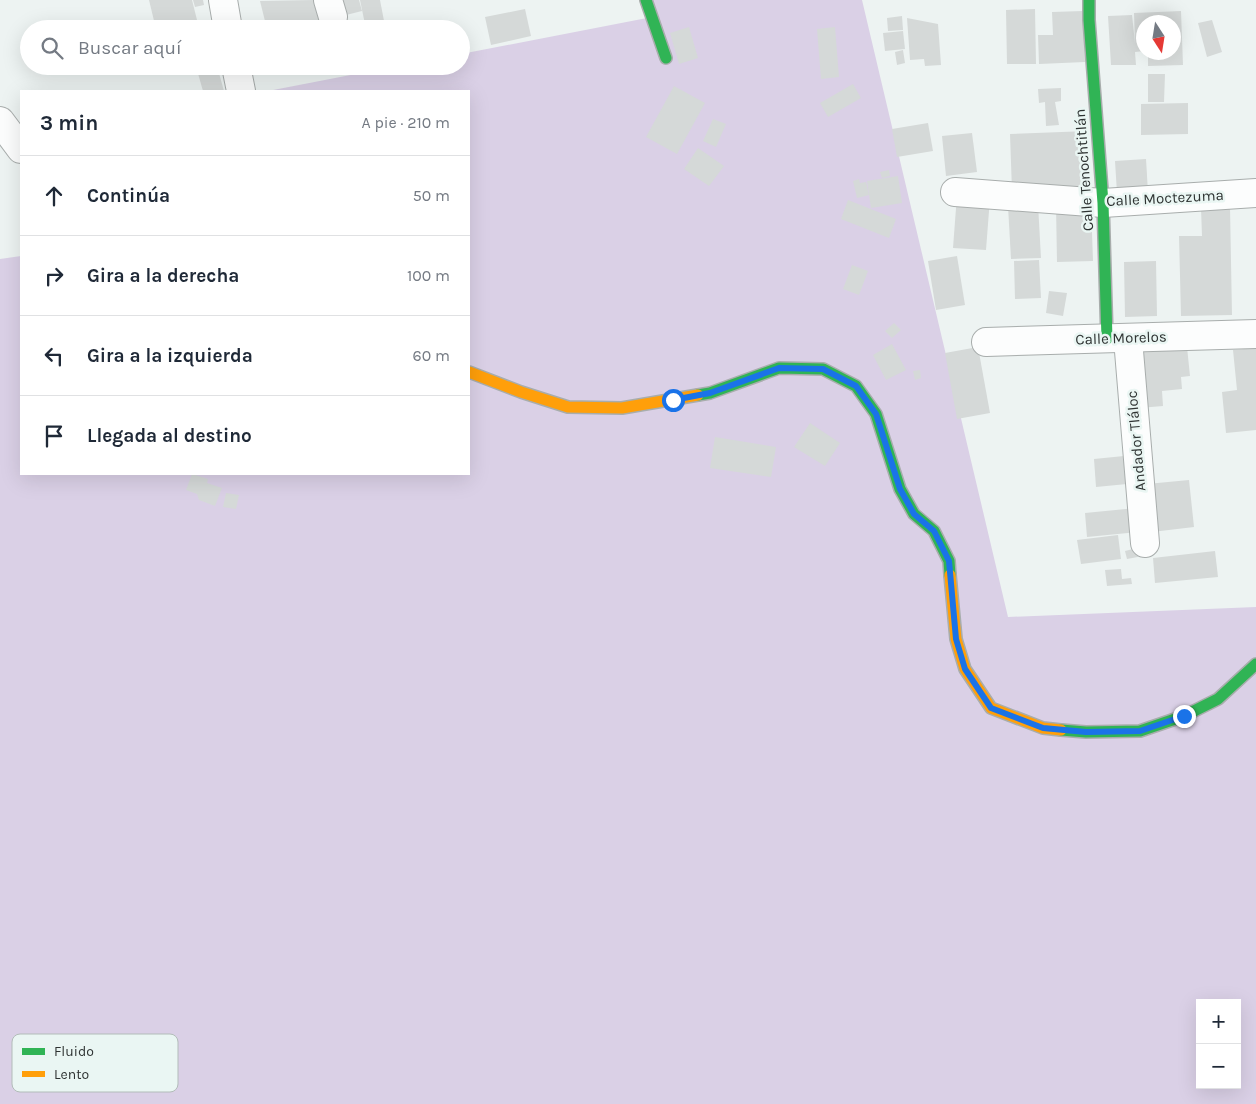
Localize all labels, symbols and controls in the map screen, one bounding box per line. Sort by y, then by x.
north arrow [1136,15,1181,60]
search box [20,20,470,75]
icon: search [38,34,66,62]
text: Buscar aquí [78,37,182,59]
street label: Calle Tenochtitlán [1071,108,1097,232]
text: 3 min [40,111,98,135]
text: A pie · 210 m [361,113,450,132]
icon: ahead [40,182,68,210]
text: Continúa [87,185,170,207]
text: 50 m [413,186,450,205]
street label: Calle Moctezuma [1106,186,1224,210]
icon: right [40,262,68,290]
text: Gira a la derecha [87,265,239,287]
text: 100 m [407,266,450,285]
street label: Calle Morelos [1075,327,1167,349]
icon: left [40,342,68,370]
text: Gira a la izquierda [87,345,253,367]
text: 60 m [413,346,450,365]
route start [662,389,685,412]
street label: Andador Tláloc [1123,390,1149,492]
icon: arrive [40,422,68,450]
text: Llegada al destino [87,425,252,447]
route end [1173,705,1196,728]
map controls [1196,999,1241,1089]
button: + [1196,999,1241,1044]
legend [12,1034,178,1092]
text: Fluido [54,1043,94,1060]
button: − [1196,1044,1241,1089]
text: Lento [54,1066,89,1083]

